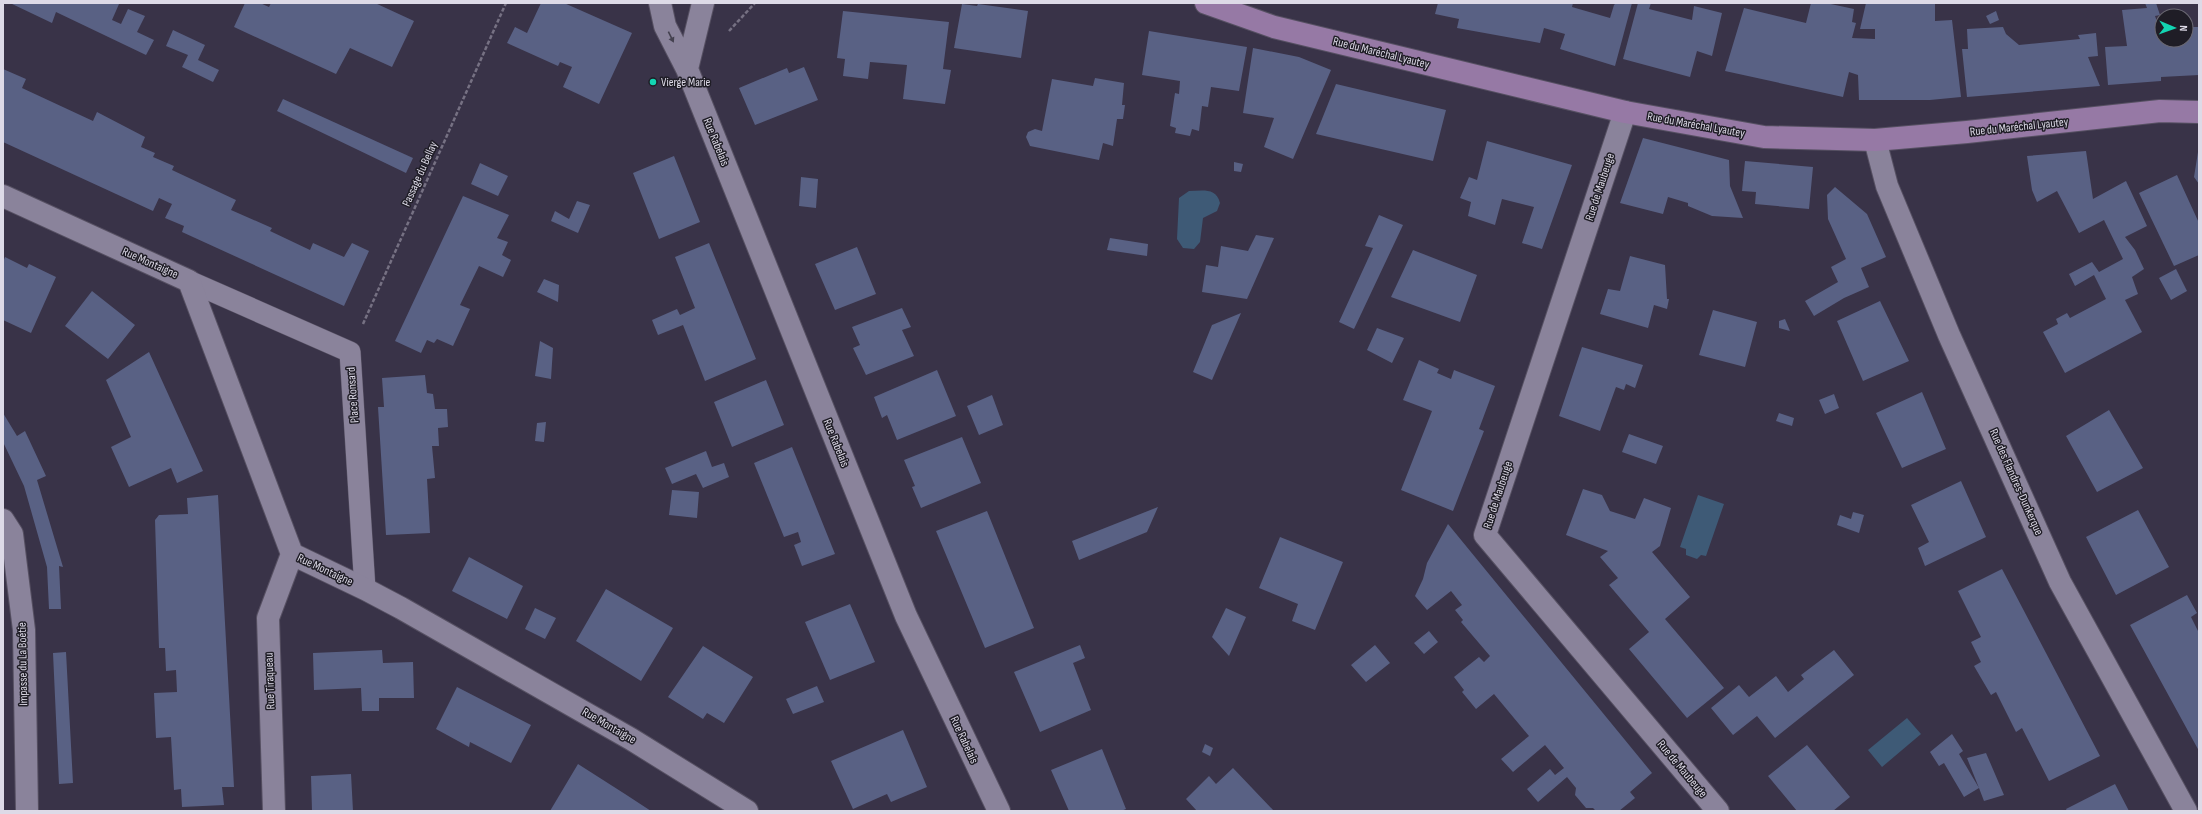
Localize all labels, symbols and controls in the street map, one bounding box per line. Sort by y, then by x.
north arrow [2154,8,2194,48]
text: N [2177,25,2190,32]
one-way arrow [667,31,674,43]
street label: Rue du Maréchal Lyautey [1331,34,1431,72]
place label: Vierge Marie [661,75,710,90]
marker: Vierge Marie [648,77,658,87]
street label: Rue du Maréchal Lyautey [1646,109,1746,141]
street label: Rue du Maréchal Lyautey [1969,114,2069,140]
street label: Rue Rabelais [700,116,732,168]
street label: Passage du Bellay [399,139,441,209]
street label: Rue de Maubeuge [1582,151,1618,223]
street label: Rue Montaigne [120,244,181,282]
street label: Place Ronsard [344,367,362,423]
street label: Rue Rabelais [820,417,852,469]
street label: Rue des Flandres-Dunkerque [1986,426,2046,538]
street label: Rue de Maubeuge [1480,459,1516,531]
street label: Rue Montaigne [295,551,355,590]
street label: Impasse du La Boétie [15,622,31,706]
street label: Rue Tiraqueau [262,652,278,710]
street label: Rue Montaigne [579,705,639,748]
street label: Rue Rabelais [947,714,981,766]
street label: Rue de Maubeuge [1654,737,1710,801]

